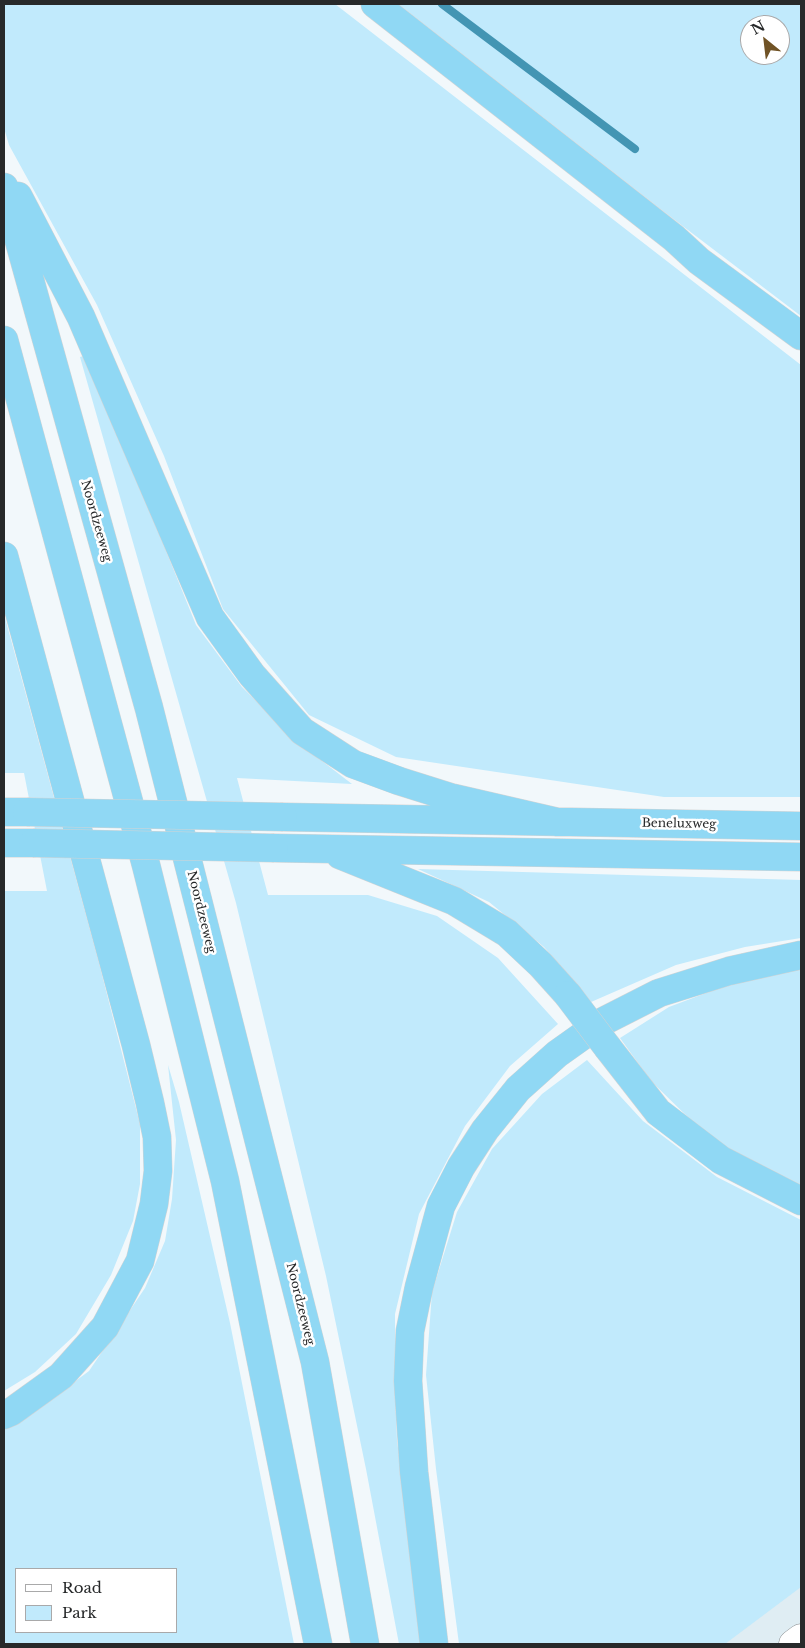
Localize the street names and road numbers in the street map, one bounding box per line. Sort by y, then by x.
street label: Noordzeeweg [77,479,115,563]
street label: Beneluxweg [642,816,716,832]
street label: Noordzeeweg [184,869,218,955]
street label: Noordzeeweg [283,1261,317,1347]

